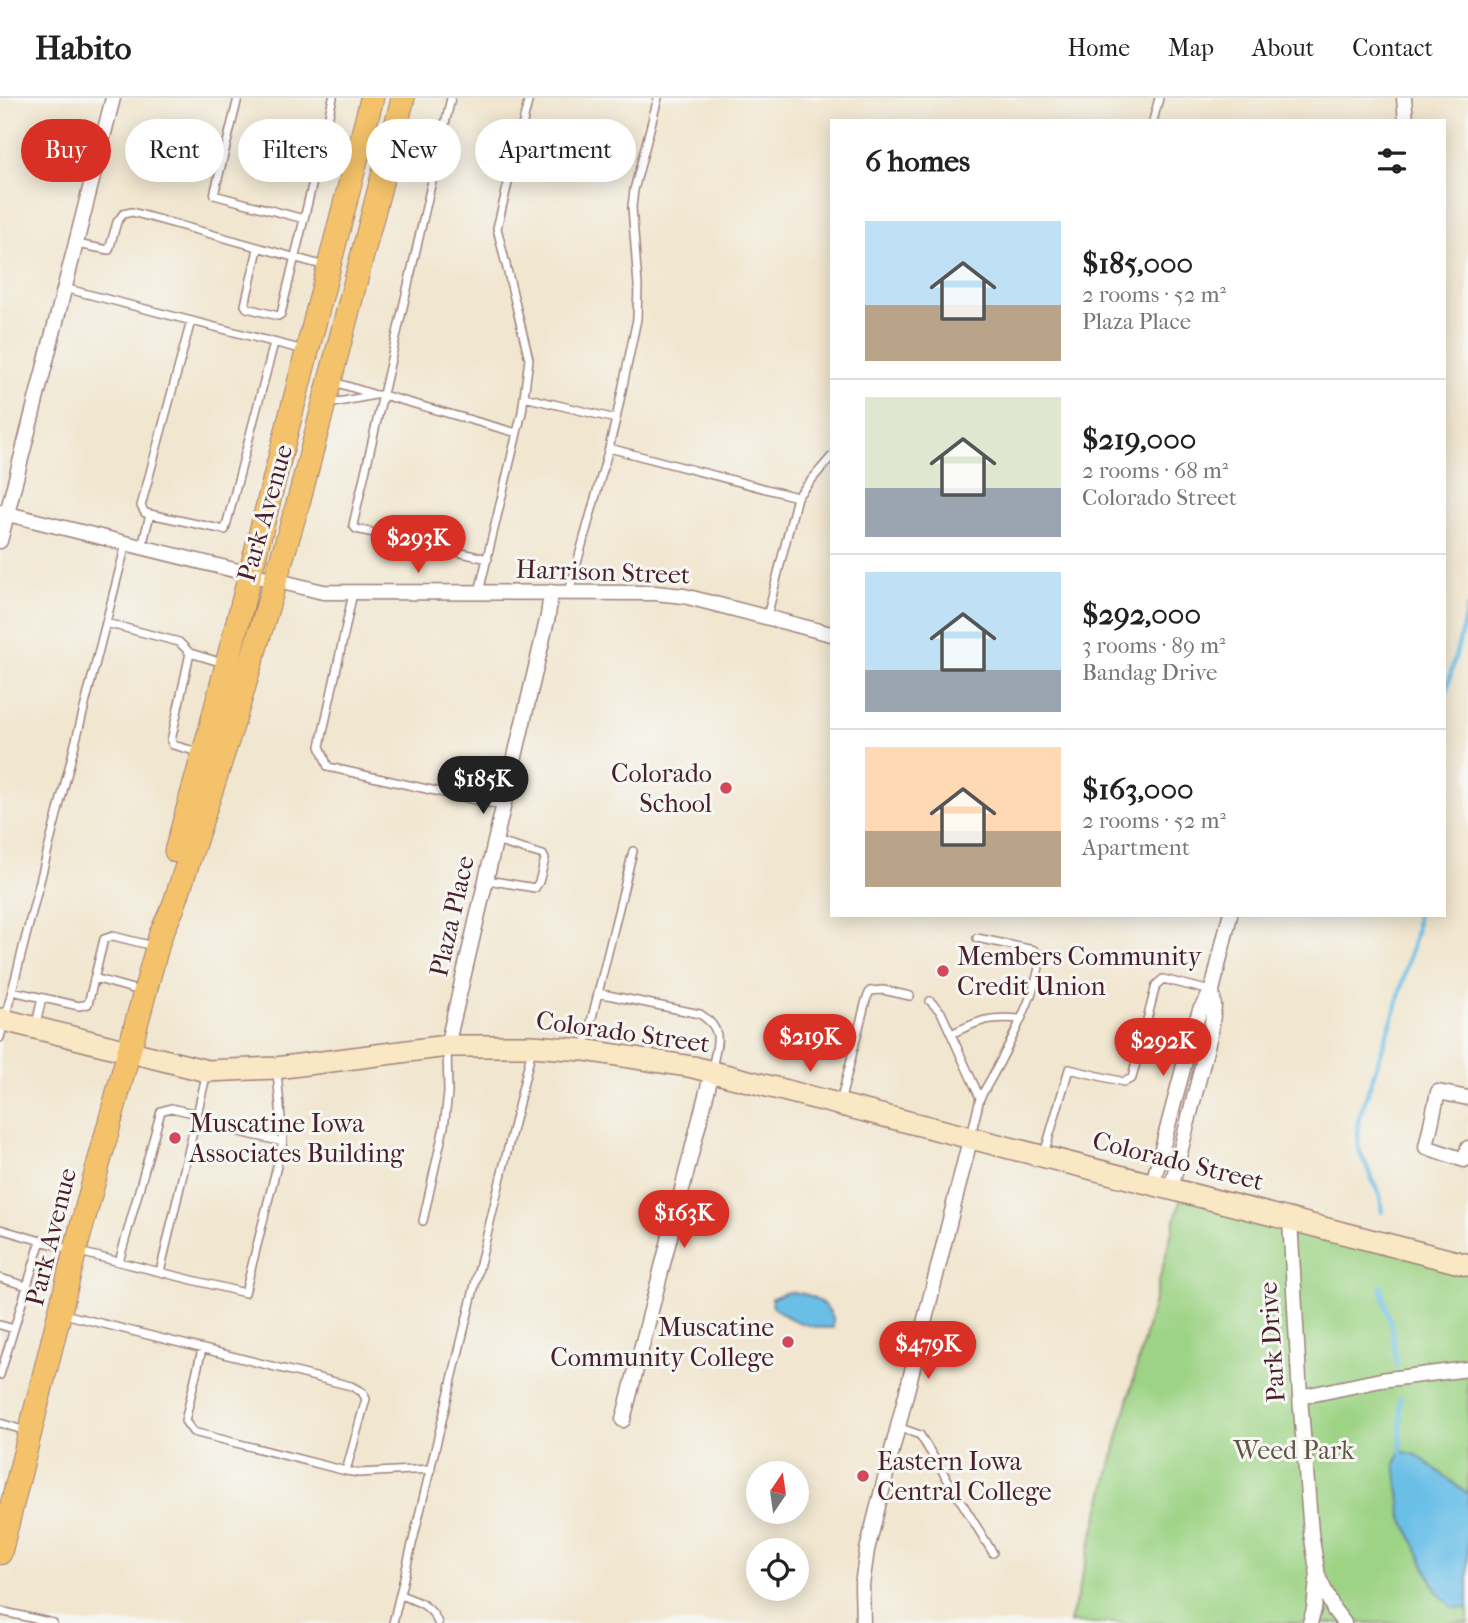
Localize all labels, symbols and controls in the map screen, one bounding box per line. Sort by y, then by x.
text: Habito [35,29,132,68]
text: Home [1068,34,1130,62]
text: Map [1168,34,1214,62]
text: About [1252,34,1314,62]
text: Contact [1352,34,1433,62]
chip: Buy [21,119,111,182]
chip: Rent [125,119,224,182]
chip: Filters [238,119,352,182]
chip: New [366,119,461,182]
chip: Apartment [475,119,636,182]
icon: filters [1373,142,1411,180]
text: 6 homes [865,144,970,179]
text: $185,000 [1082,246,1193,281]
icon: home [921,249,1005,333]
text: 2 rooms · 52 m² [1082,281,1226,308]
text: Plaza Place [1082,308,1191,335]
text: $219,000 [1082,422,1196,457]
icon: home [921,425,1005,509]
street label: Park Avenue [231,441,299,585]
text: 2 rooms · 68 m² [1082,457,1228,484]
text: Colorado Street [1082,484,1237,511]
pin: $293K [369,516,467,575]
text: $293K [387,524,449,551]
street label: Harrison Street [515,553,691,591]
text: $292,000 [1082,597,1201,632]
icon: home [921,600,1005,684]
text: 3 rooms · 89 m² [1082,632,1226,659]
text: Bandag Drive [1082,659,1217,686]
pin: $185K [434,756,532,816]
place label: Colorado School [611,758,712,819]
text: $185K [453,765,513,792]
text: $163,000 [1082,772,1194,807]
icon: home [921,775,1005,859]
marker: Colorado School [718,780,734,796]
text: 2 rooms · 52 m² [1082,807,1226,834]
text: Apartment [1082,834,1190,861]
street label: Plaza Place [423,852,481,980]
place label: Members Community Credit Union [957,941,1203,1002]
marker: Members Community Credit Union [935,963,951,979]
street label: Colorado Street [534,1004,713,1060]
pin: $219K [761,1014,859,1074]
pin: $292K [1114,1018,1212,1078]
text: $219K [779,1023,841,1050]
text: $292K [1130,1027,1196,1054]
place label: Muscatine Iowa Associates Building [188,1108,405,1169]
street label: Colorado Street [1089,1125,1267,1197]
marker: Muscatine Iowa Associates Building [167,1130,183,1146]
street label: Park Avenue [19,1165,83,1309]
pin: $163K [635,1190,733,1250]
text: $163K [654,1199,714,1226]
street label: Park Drive [1252,1281,1292,1403]
place label: Muscatine Community College [550,1312,774,1373]
pin: $479K [879,1322,977,1381]
text: $479K [895,1330,961,1357]
marker: Muscatine Community College [780,1334,796,1350]
park label: Weed Park [1233,1435,1355,1466]
place label: Eastern Iowa Central College [877,1446,1052,1507]
north arrow [746,1461,808,1524]
map controls [746,1461,809,1601]
marker: Eastern Iowa Central College [855,1468,871,1484]
button: locate [746,1538,809,1601]

